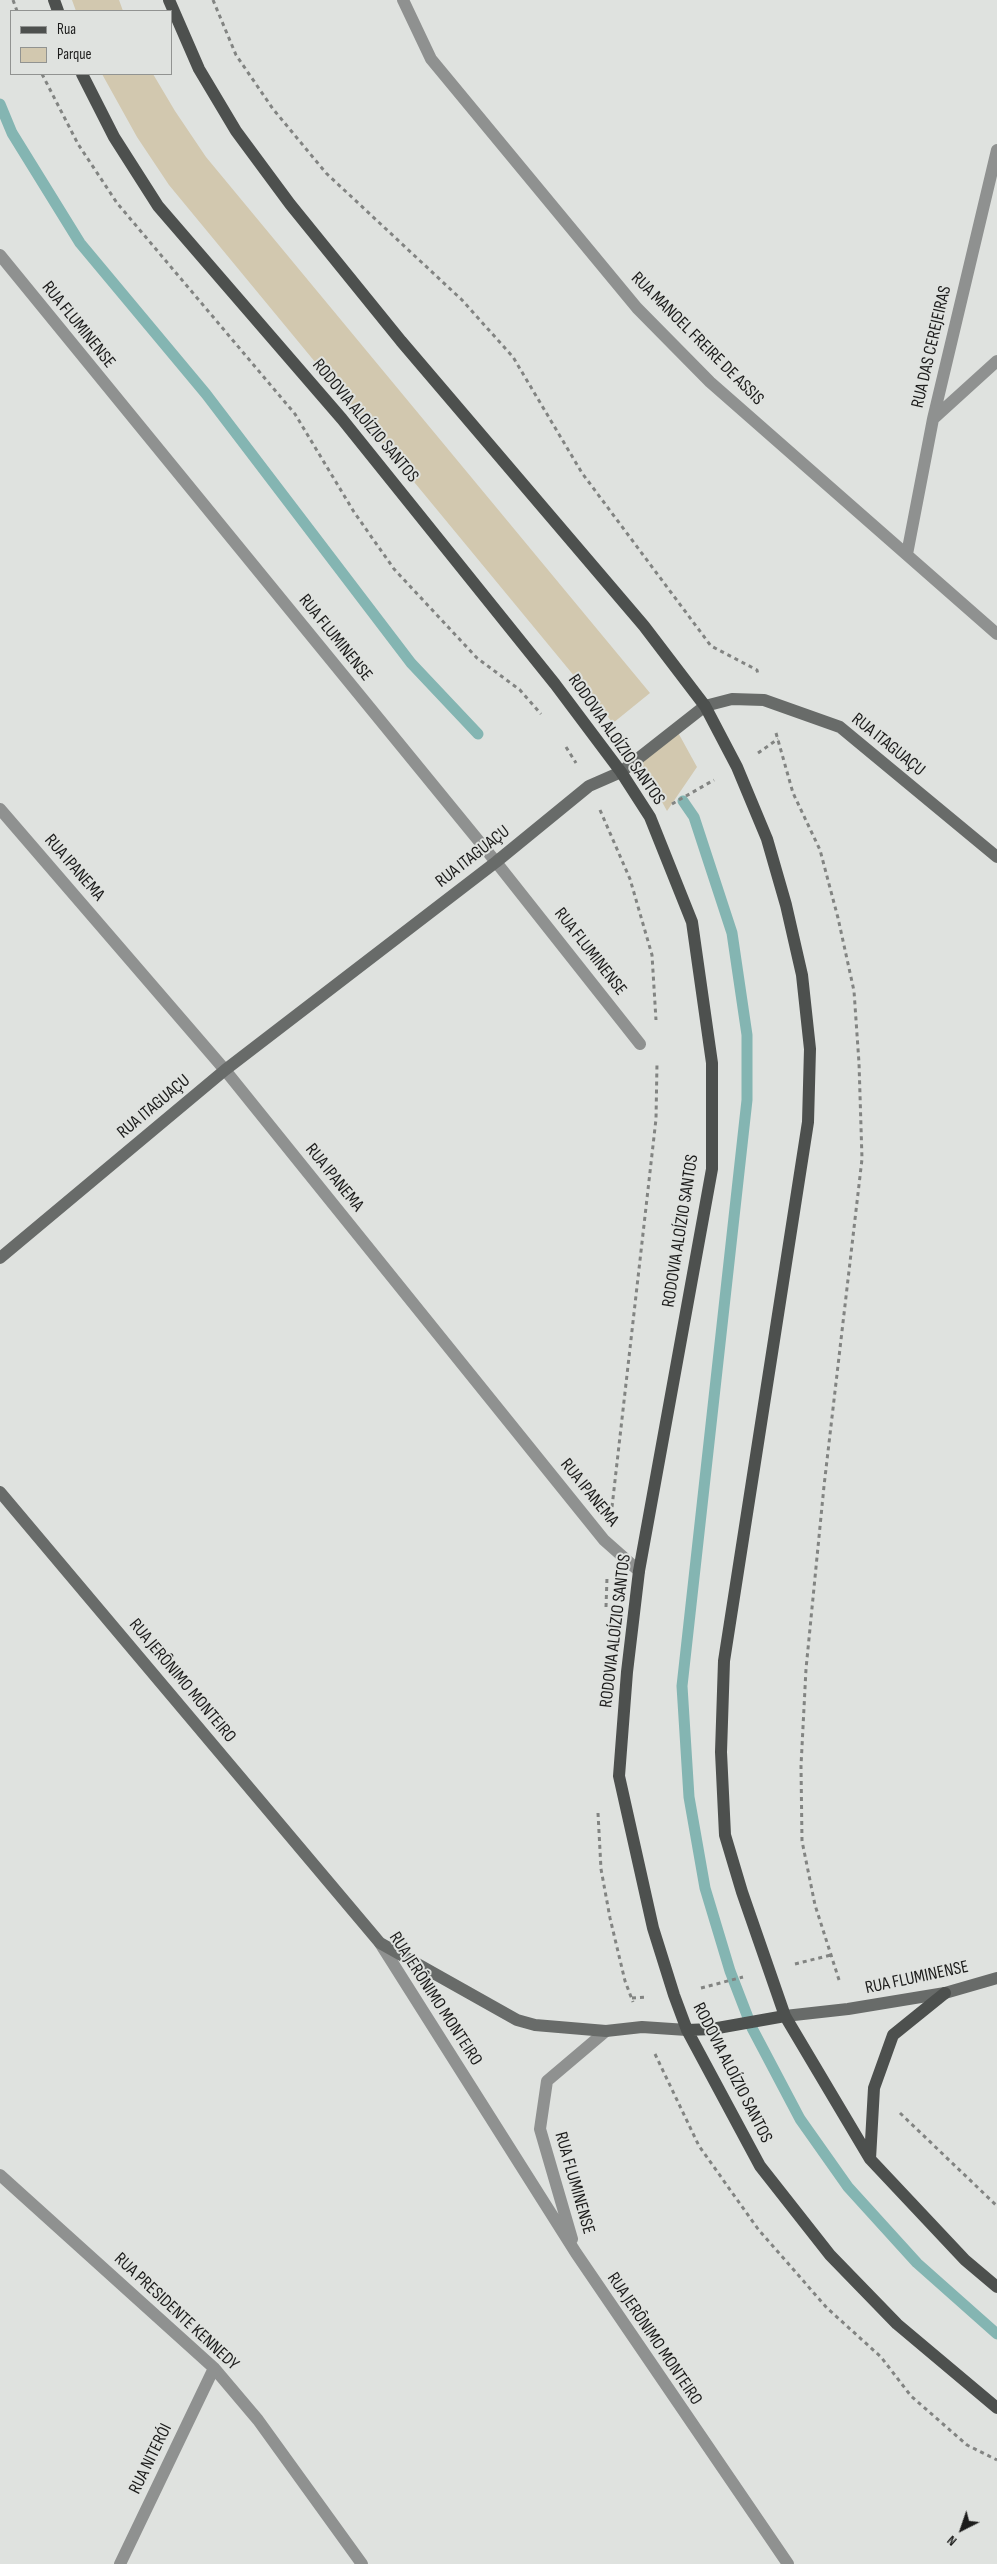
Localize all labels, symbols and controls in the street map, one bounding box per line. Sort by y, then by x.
legend [10,10,172,75]
text: Rua [57,20,76,39]
text: Parque [57,45,92,64]
street label: RUA MANOEL FREIRE DE ASSIS [626,268,768,410]
street label: RUA FLUMINENSE [37,277,119,373]
street label: RUA DAS CEREJEIRAS [907,284,957,410]
street label: RODOVIA ALOÍZIO SANTOS [307,355,423,487]
street label: RUA FLUMINENSE [294,590,376,686]
street label: RODOVIA ALOÍZIO SANTOS [563,671,669,809]
street label: RUA ITAGUAÇU [847,709,929,781]
street label: RUA ITAGUAÇU [432,821,514,893]
street label: RUA IPANEMA [39,830,109,906]
street label: RUA FLUMINENSE [549,904,631,1000]
street label: RUA ITAGUAÇU [113,1070,195,1144]
street label: RUA IPANEMA [300,1140,368,1216]
street label: RODOVIA ALOÍZIO SANTOS [658,1153,704,1309]
street label: RUA IPANEMA [555,1455,623,1531]
street label: RODOVIA ALOÍZIO SANTOS [596,1553,636,1709]
street label: RUA JERÔNIMO MONTEIRO [124,1615,240,1747]
street label: RUA JERÔNIMO MONTEIRO [384,1928,486,2070]
street label: RUA FLUMINENSE [863,1957,971,1999]
street label: RODOVIA ALOÍZIO SANTOS [687,1999,777,2147]
street label: RUA FLUMINENSE [549,2129,599,2237]
street label: RUA PRESIDENTE KENNEDY [109,2249,243,2375]
street label: RUA JERÔNIMO MONTEIRO [602,2269,706,2409]
street label: RUA NITERÓI [125,2420,177,2498]
north arrow [937,2504,987,2554]
text: N [943,2532,960,2550]

